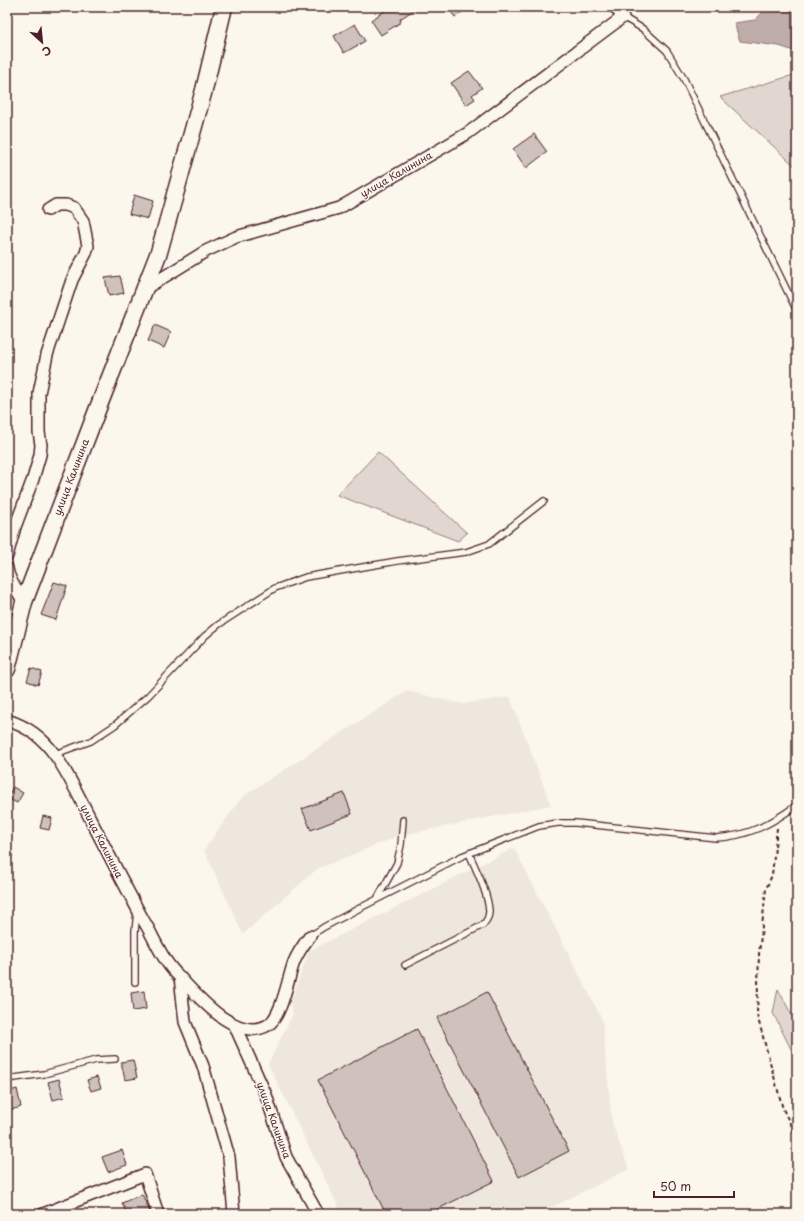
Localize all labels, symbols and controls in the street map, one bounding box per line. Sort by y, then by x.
north arrow [22,22,62,62]
text: С [39,42,54,61]
street label: улица Калинина [357,147,435,200]
street label: улица Калинина [49,436,92,517]
street label: улица Калинина [77,801,128,881]
street label: улица Калинина [254,1079,296,1161]
scale bar [654,1173,734,1199]
text: 50 m [660,1177,691,1195]

